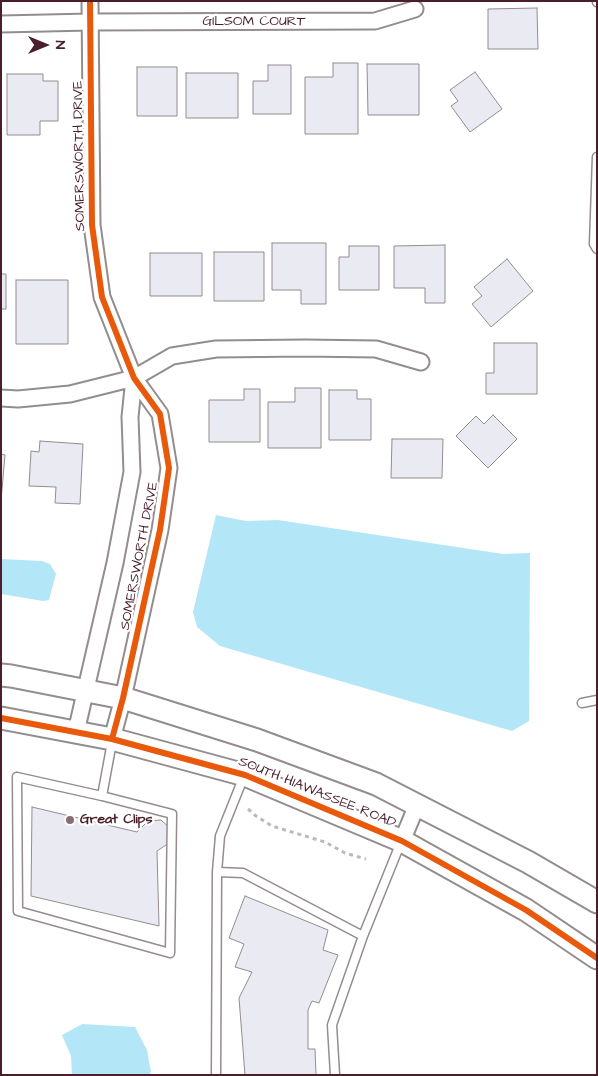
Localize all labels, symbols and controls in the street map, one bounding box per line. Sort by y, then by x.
street label: GILSOM COURT [203,14,305,30]
north arrow [20,20,70,70]
text: N [50,41,70,49]
street label: SOMERSWORTH DRIVE [70,80,90,232]
street label: SOMERSWORTH DRIVE [117,480,163,632]
street label: SOUTH HIAWASSEE ROAD [236,754,398,832]
place label: Great Clips [80,812,152,828]
marker: Great Clips [64,814,76,826]

